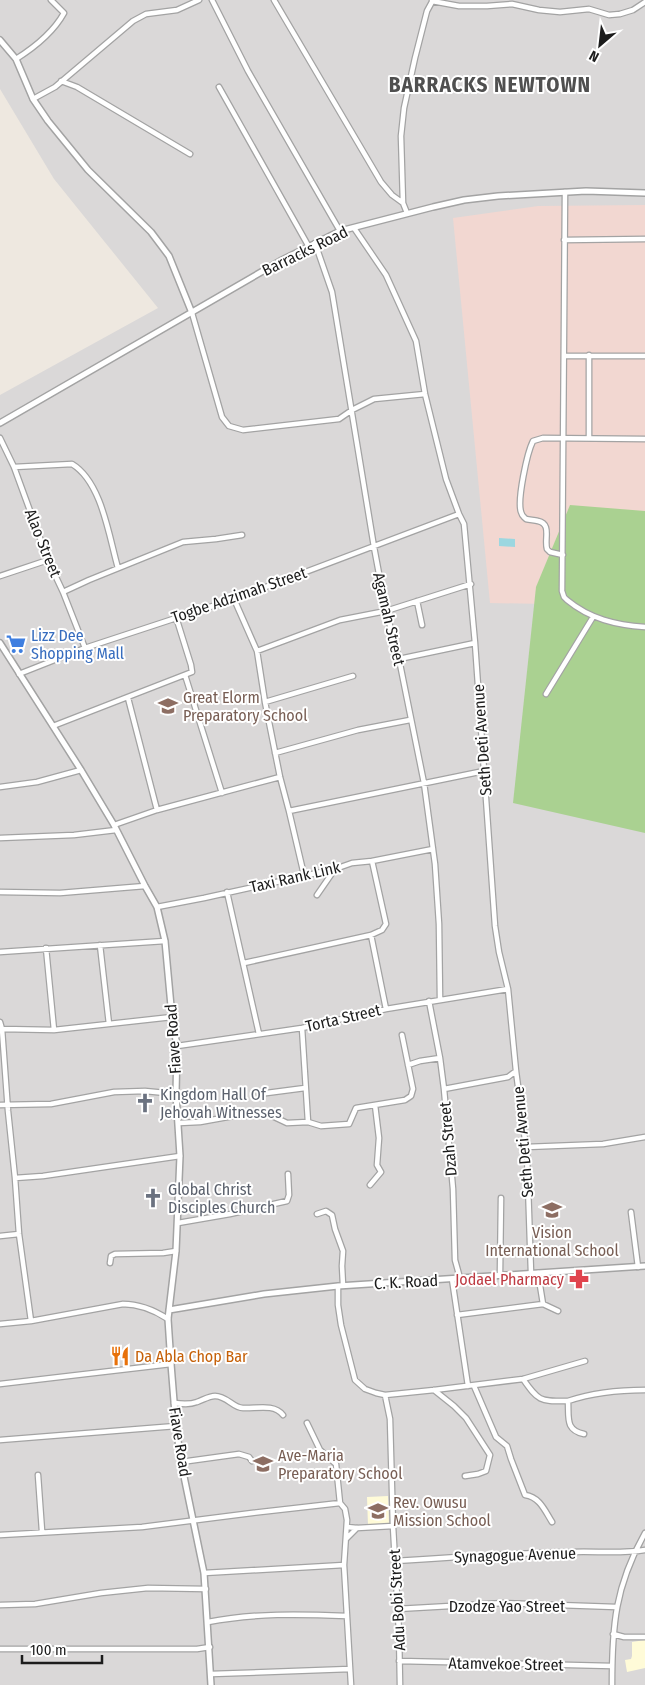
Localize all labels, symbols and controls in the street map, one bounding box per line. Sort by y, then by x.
north arrow [575,20,625,70]
text: N [586,47,602,66]
district label: BARRACKS NEWTOWN [389,72,591,98]
street label: Barracks Road [259,222,351,280]
street label: Alao Street [21,506,66,581]
street label: Togbe Adzimah Street [169,563,310,627]
street label: Agamah Street [369,571,409,668]
place label: Lizz Dee Shopping Mall [31,626,124,663]
supermarket icon: Lizz Dee Shopping Mall [5,633,27,655]
street label: Seth Deti Avenue [469,684,495,796]
place label: Great Elorm Preparatory School [183,688,307,725]
school or university icon: Great Elorm Preparatory School [157,695,179,717]
street label: Taxi Rank Link [248,857,343,897]
street label: Torta Street [304,1000,383,1036]
street label: Fiave Road [161,1003,185,1075]
place label: Kingdom Hall Of Jehovah Witnesses [160,1085,282,1122]
street label: Seth Deti Avenue [509,1086,537,1198]
church icon: Kingdom Hall Of Jehovah Witnesses [134,1092,156,1114]
street label: Dzah Street [435,1100,461,1177]
place label: Global Christ Disciples Church [168,1180,275,1217]
church icon: Global Christ Disciples Church [142,1187,164,1209]
school or university icon: Vision International School [541,1199,563,1221]
place label: Vision International School [485,1223,619,1260]
pharmacy icon: Jodael Pharmacy [568,1268,590,1290]
place label: Jodael Pharmacy [455,1270,565,1289]
street label: C. K. Road [374,1271,438,1293]
restaurant icon: Da Abla Chop Bar [109,1345,131,1367]
place label: Da Abla Chop Bar [135,1347,248,1366]
street label: Fiave Road [165,1406,195,1478]
place label: Ave-Maria Preparatory School [278,1446,402,1483]
school or university icon: Ave-Maria Preparatory School [252,1453,274,1475]
place label: Rev. Owusu Mission School [393,1493,491,1530]
school or university icon: Rev. Owusu Mission School [367,1500,389,1522]
street label: Synagogue Avenue [454,1543,576,1567]
street label: Adu Bobi Street [385,1548,409,1651]
street label: Dzodze Yao Street [449,1597,566,1616]
scale bar [22,1632,102,1664]
text: 100 m [30,1641,67,1659]
street label: Atamvekoe Street [448,1653,565,1675]

